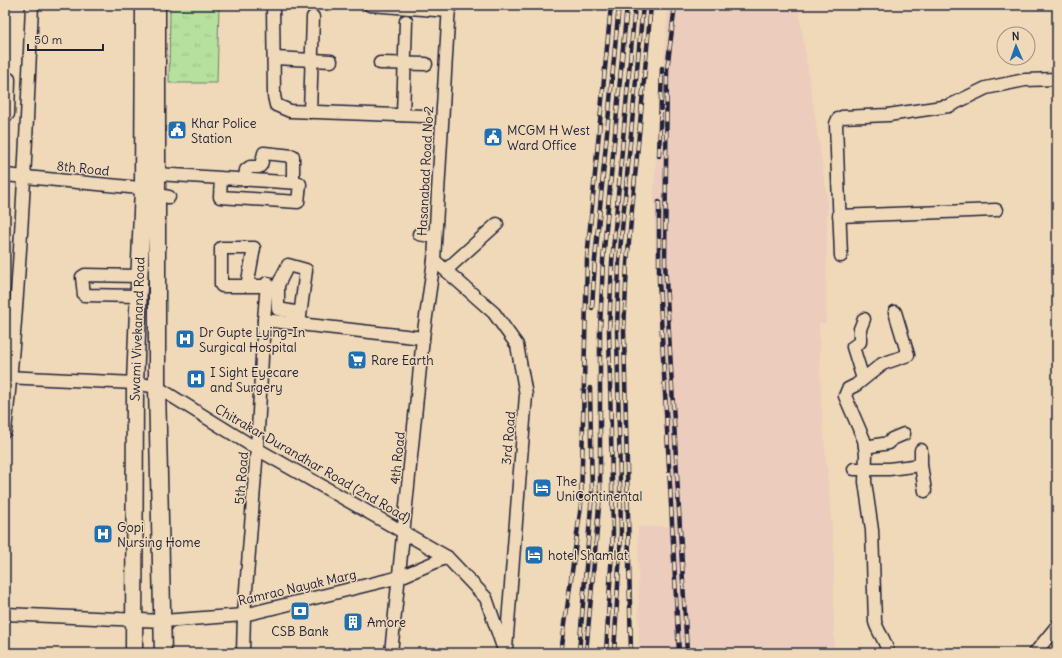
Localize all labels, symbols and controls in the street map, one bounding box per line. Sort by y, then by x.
scale bar [28,26,103,52]
north arrow [996,26,1036,66]
text: N [1012,29,1020,43]
text: 50 m [34,32,63,47]
street label: Hasanabad Road No 2 [414,106,437,237]
place label: Khar Police Station [191,115,256,147]
public building icon: Khar Police Station [166,119,188,141]
place label: MCGM H West Ward Office [507,122,591,154]
public building icon: MCGM H West Ward Office [482,126,504,148]
street label: 8th Road [56,157,111,180]
street label: Swami Vivekanand Road [126,256,149,401]
place label: Dr Gupte Lying-In Surgical Hospital [199,324,306,356]
hospital icon: Dr Gupte Lying-In Surgical Hospital [174,328,196,350]
supermarket icon: Rare Earth [346,349,368,371]
place label: Rare Earth [371,352,434,369]
place label: I Sight Eyecare and Surgery [210,364,299,396]
hospital icon: I Sight Eyecare and Surgery [185,368,207,390]
street label: Chitrakar Durandhar Road (2nd Road) [212,400,414,527]
street label: 3rd Road [498,410,519,466]
street label: 4th Road [386,430,409,485]
street label: 5th Road [231,451,252,505]
place label: The UniContinental [556,473,642,505]
hotel icon: The UniContinental [531,477,553,499]
place label: Gopi Nursing Home [117,519,201,551]
hospital icon: Gopi Nursing Home [92,523,114,545]
hotel icon: hotel Shamlat [523,544,545,566]
place label: hotel Shamlat [548,547,629,564]
street label: Ramrao Nayak Marg [236,566,358,609]
bank icon: CSB Bank [289,600,311,622]
building icon: Amore [342,611,364,633]
place label: Amore [367,614,406,631]
place label: CSB Bank [271,623,329,640]

